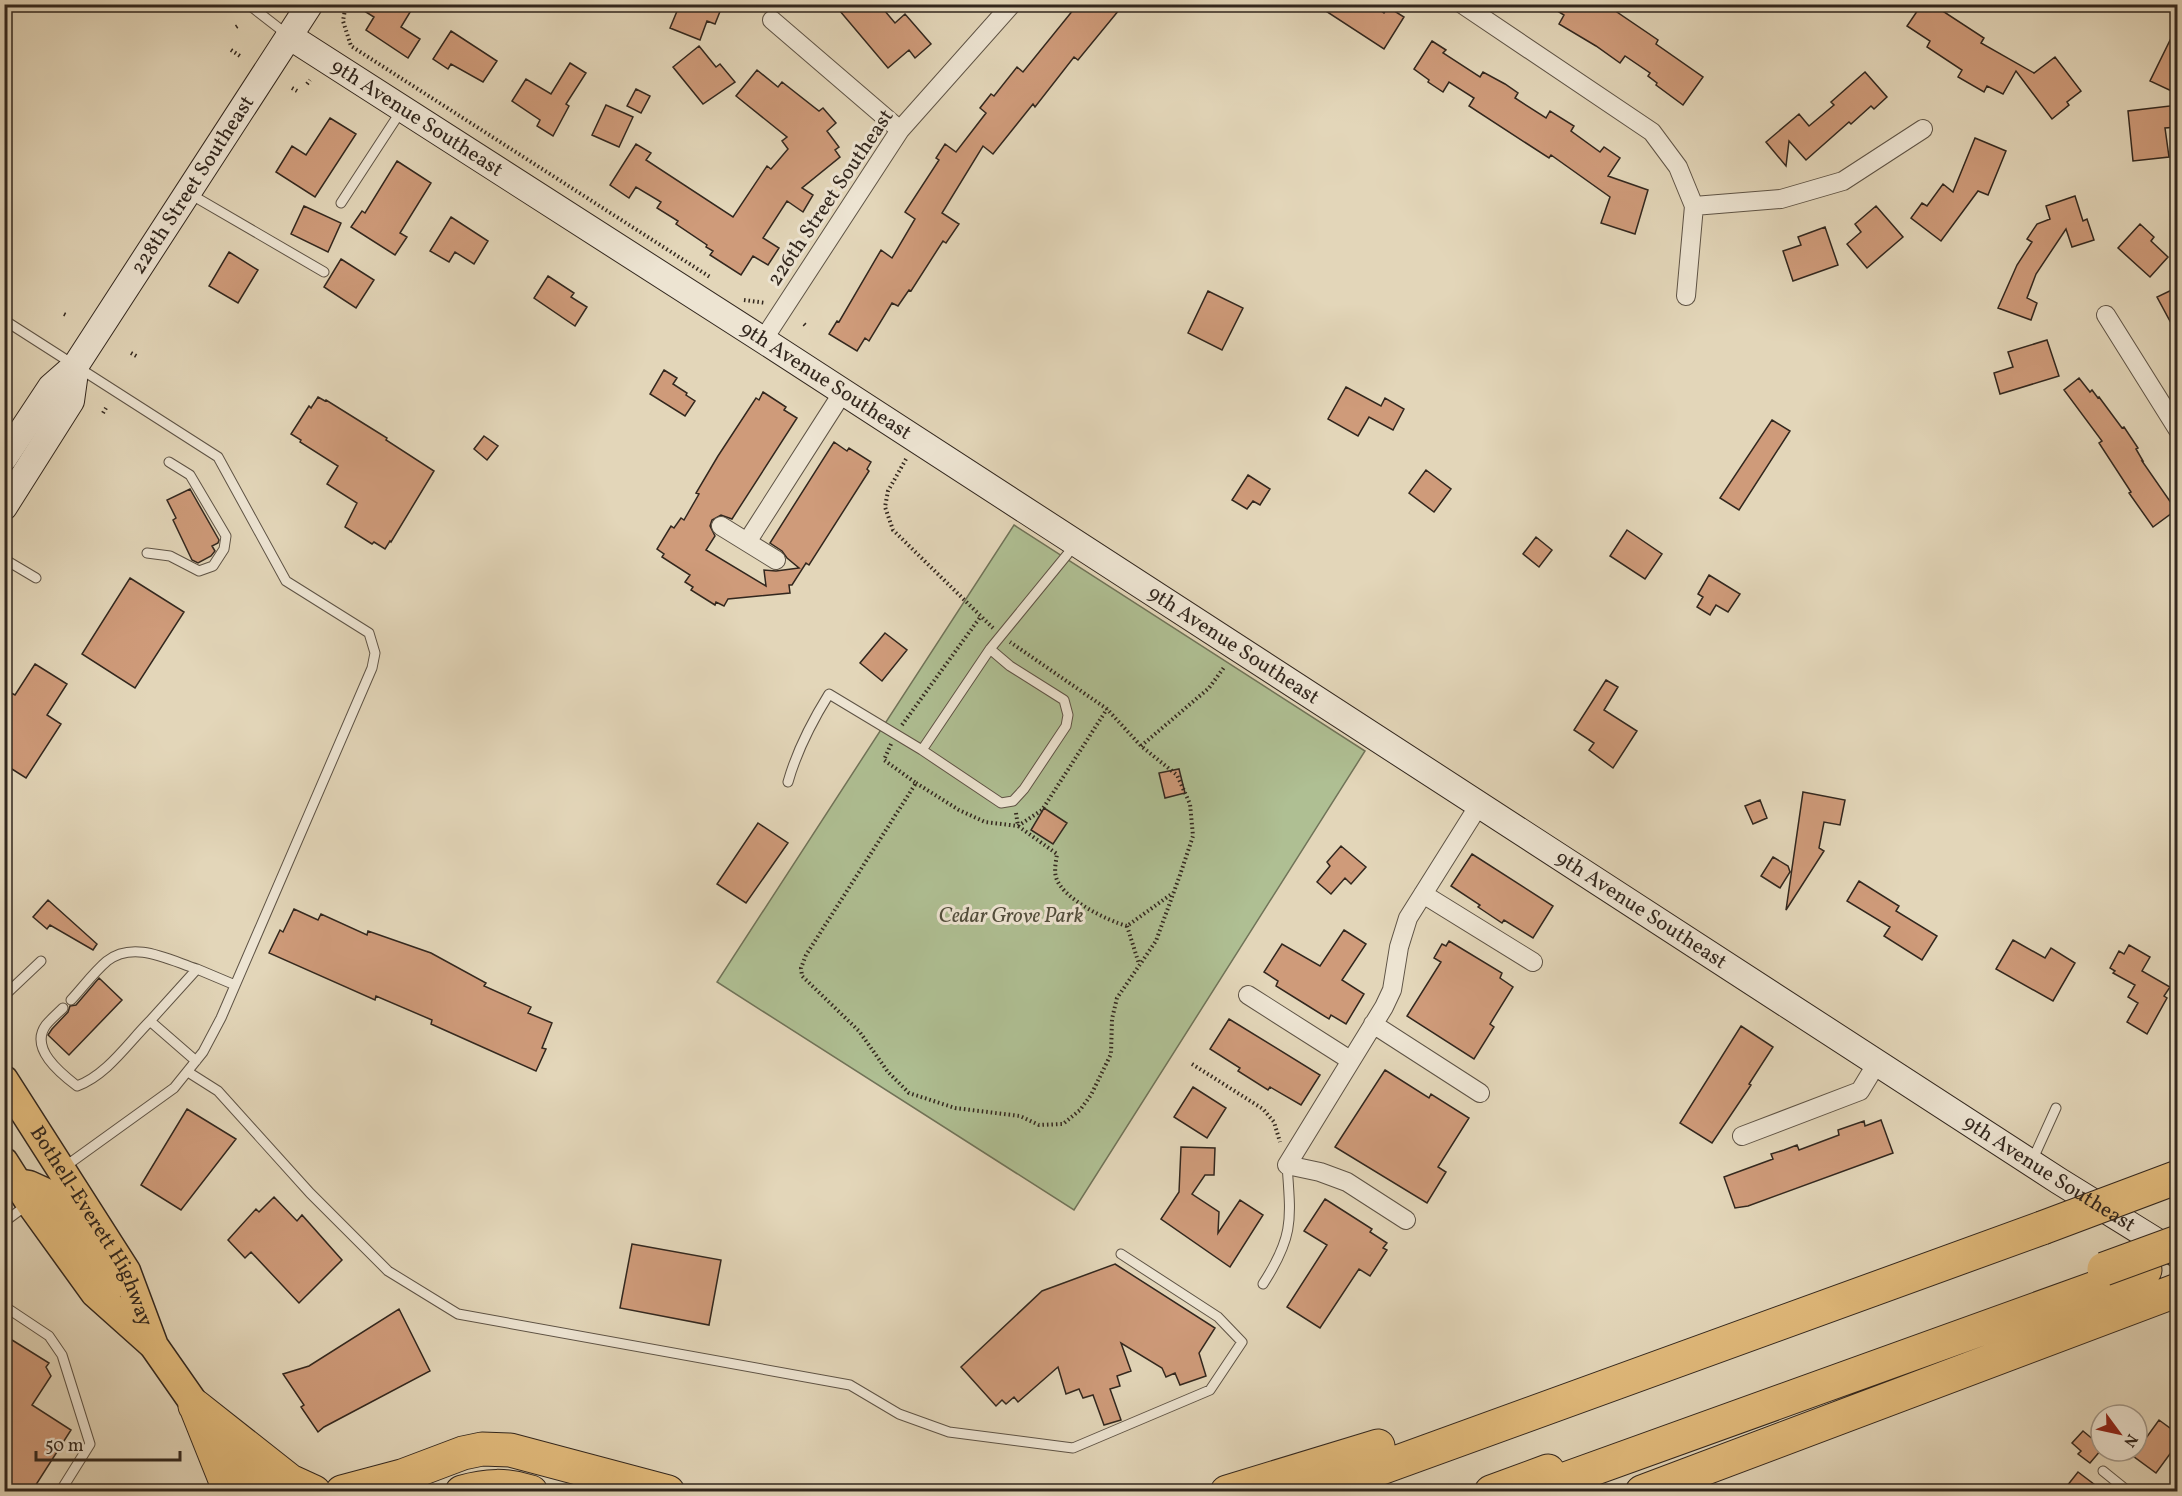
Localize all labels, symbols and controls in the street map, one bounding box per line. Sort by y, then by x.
street label: 9th Avenue Southeast [325,52,509,184]
street label: 228th Street Southeast [124,90,261,280]
street label: 226th Street Southeast [761,104,901,292]
street label: 9th Avenue Southeast [734,314,917,447]
street label: 9th Avenue Southeast [1142,579,1325,712]
street label: 9th Avenue Southeast [1550,843,1733,976]
park label: Cedar Grove Park [939,902,1084,931]
street label: 9th Avenue Southeast [1957,1108,2141,1239]
street label: Bothell-Everett Highway [22,1120,160,1331]
north arrow [2089,1403,2149,1463]
scale bar [36,1424,180,1462]
text: N [2117,1429,2142,1451]
text: 50 m [45,1434,84,1459]

